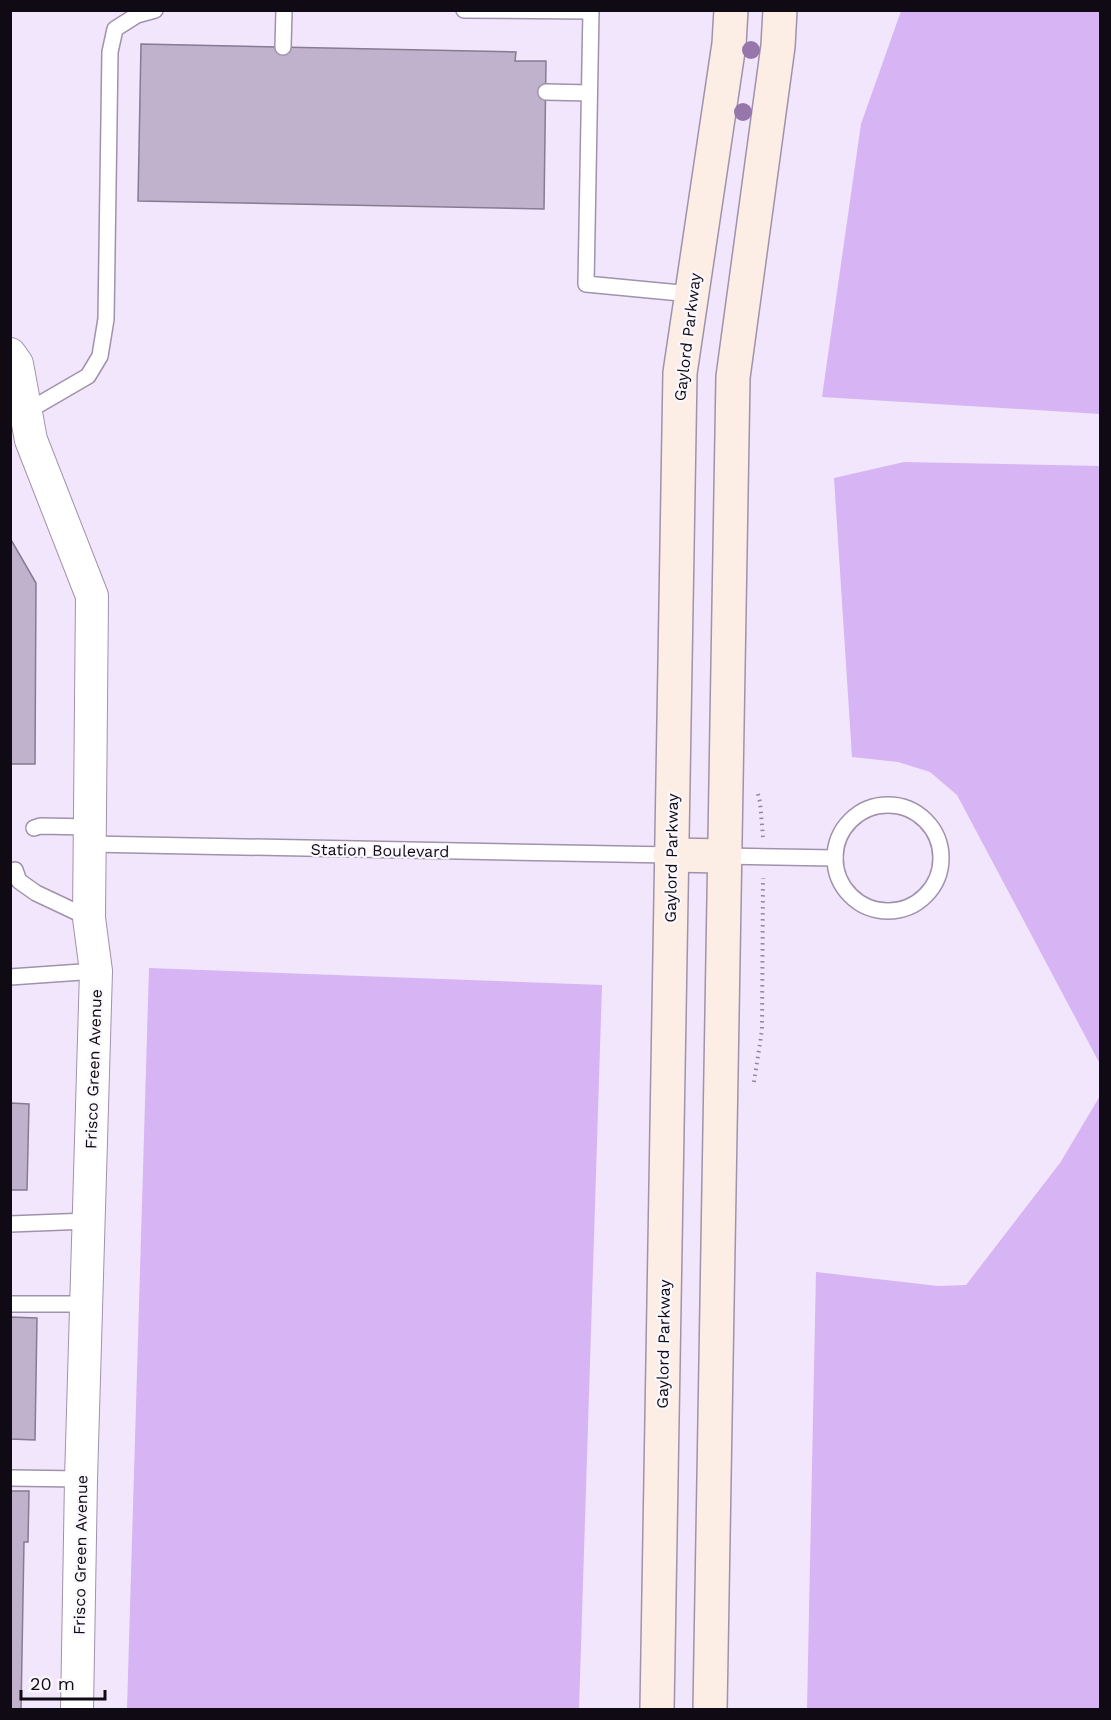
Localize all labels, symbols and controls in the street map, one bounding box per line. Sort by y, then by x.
street label: Gaylord Parkway [670,271,705,402]
street label: Gaylord Parkway [661,793,682,923]
street label: Station Boulevard [310,840,450,861]
street label: Frisco Green Avenue [81,989,106,1149]
street label: Gaylord Parkway [653,1279,674,1409]
street label: Frisco Green Avenue [70,1475,91,1635]
scale bar [21,1663,105,1701]
text: 20 m [30,1673,75,1694]

